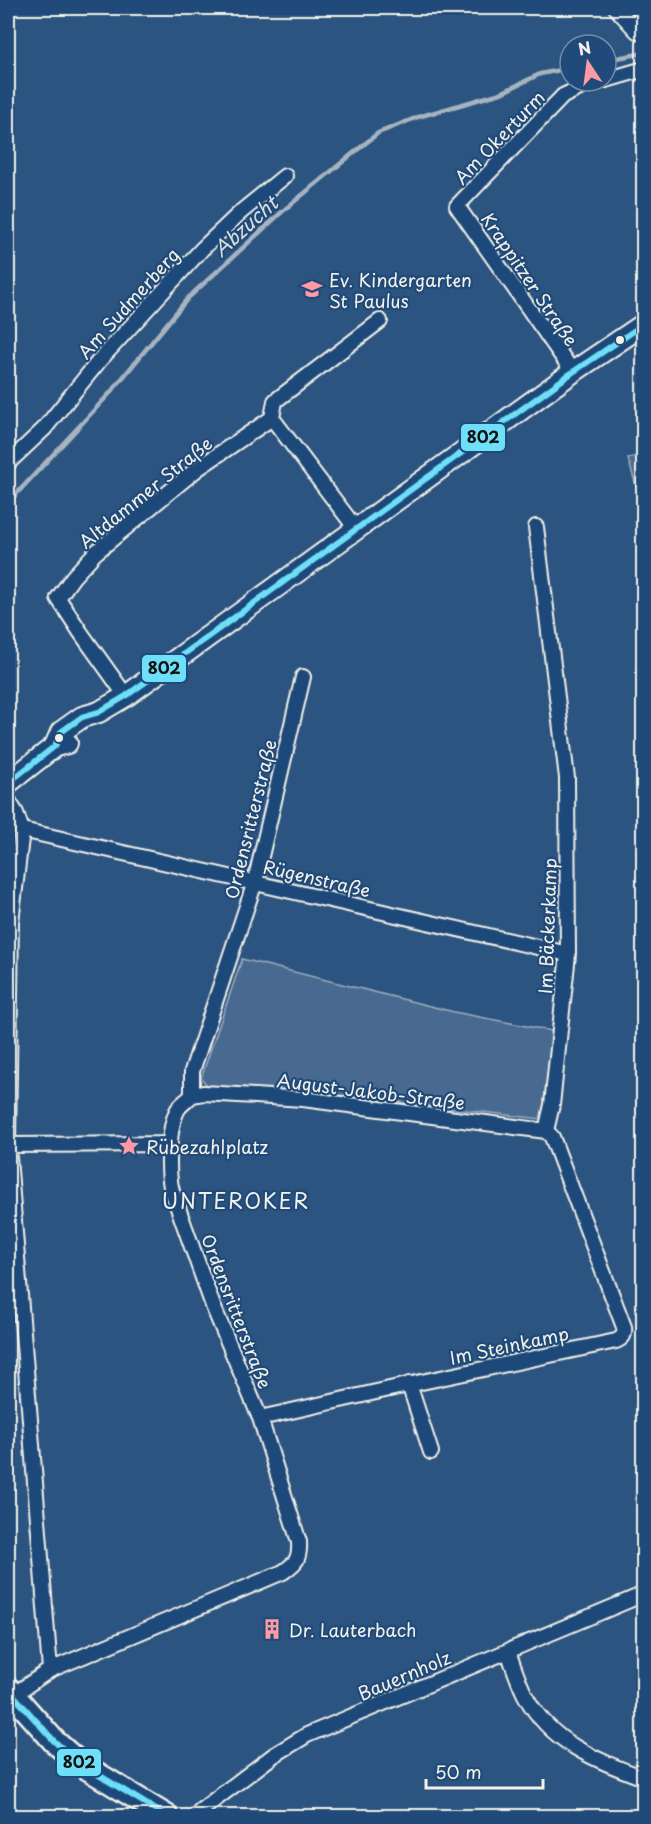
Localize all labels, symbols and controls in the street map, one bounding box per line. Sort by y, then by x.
north arrow [558,33,618,93]
text: N [576,34,593,61]
street label: Am Okerturm [447,84,551,190]
water label: Abzucht [206,187,286,263]
street label: Krappitzer Straße [475,207,585,351]
street label: Am Sudmerberg [71,242,185,364]
place label: Ev. Kindergarten St Paulus [329,266,472,314]
school or university icon: Ev. Kindergarten St Paulus [300,277,324,301]
unlabelled marker [614,334,626,346]
line badge: 802 [460,423,506,452]
text: 802 [467,424,499,448]
street label: Altdammer Straße [72,430,218,554]
line badge: 802 [141,654,187,683]
text: 802 [148,655,180,679]
unlabelled marker [53,732,65,744]
street label: Ordensritterstraße [217,736,283,902]
street label: Rügenstraße [261,853,373,903]
street label: Im Bäckerkamp [531,858,563,994]
street label: August-Jakob-Straße [275,1066,467,1116]
place label: Rübezahlplatz [146,1133,269,1160]
place icon: Rübezahlplatz [117,1134,141,1158]
district label: UNTEROKER [162,1184,310,1216]
street label: Ordensritterstraße [195,1230,279,1392]
street label: Im Steinkamp [447,1319,571,1371]
place label: Dr. Lauterbach [289,1616,416,1643]
building icon: Dr. Lauterbach [260,1617,284,1641]
street label: Bauernholz [353,1643,455,1707]
line badge: 802 [56,1748,102,1777]
text: 802 [63,1749,95,1773]
scale bar [426,1752,543,1790]
text: 50 m [435,1758,482,1785]

